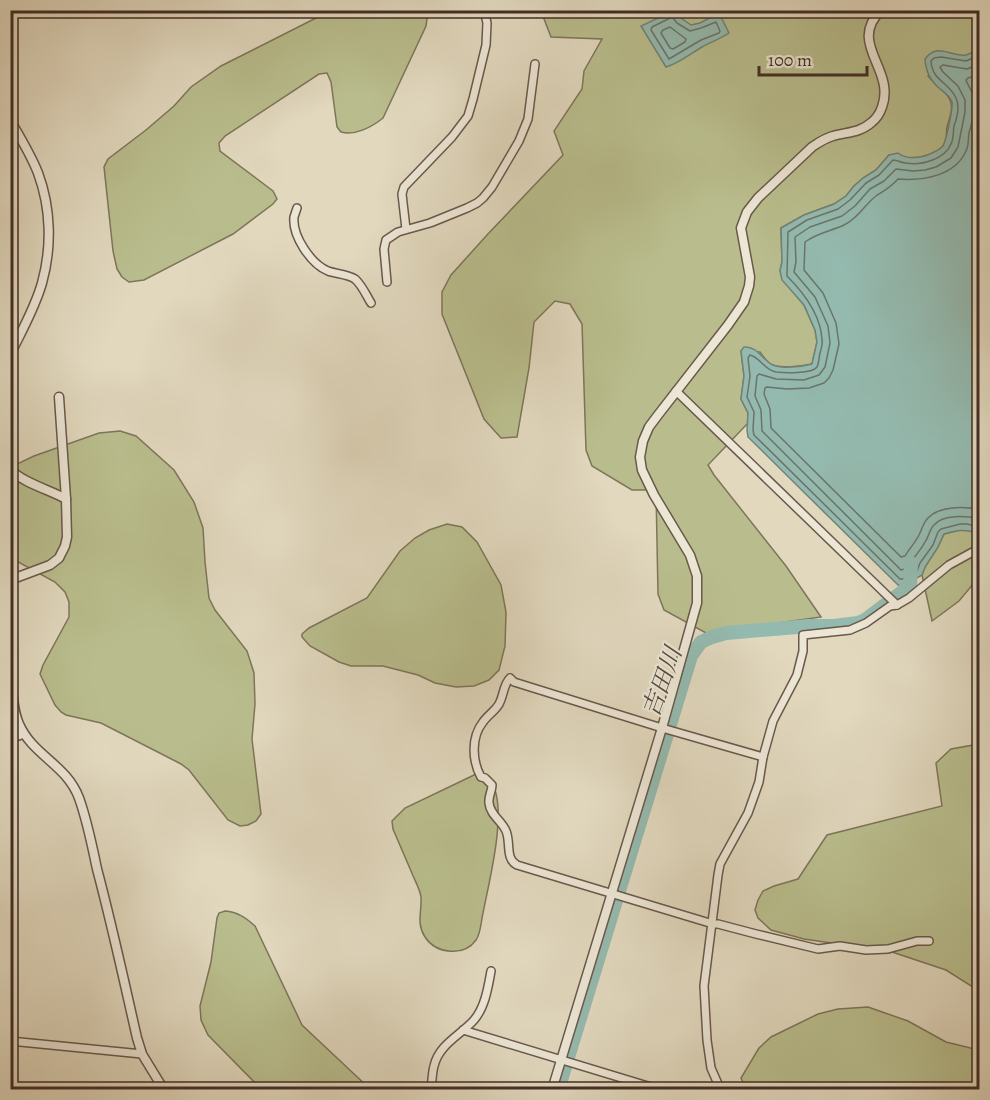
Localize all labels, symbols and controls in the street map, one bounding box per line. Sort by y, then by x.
scale bar [759,39,867,77]
text: 100 m [768,48,812,72]
water label: 吉田川 [635,640,690,721]

